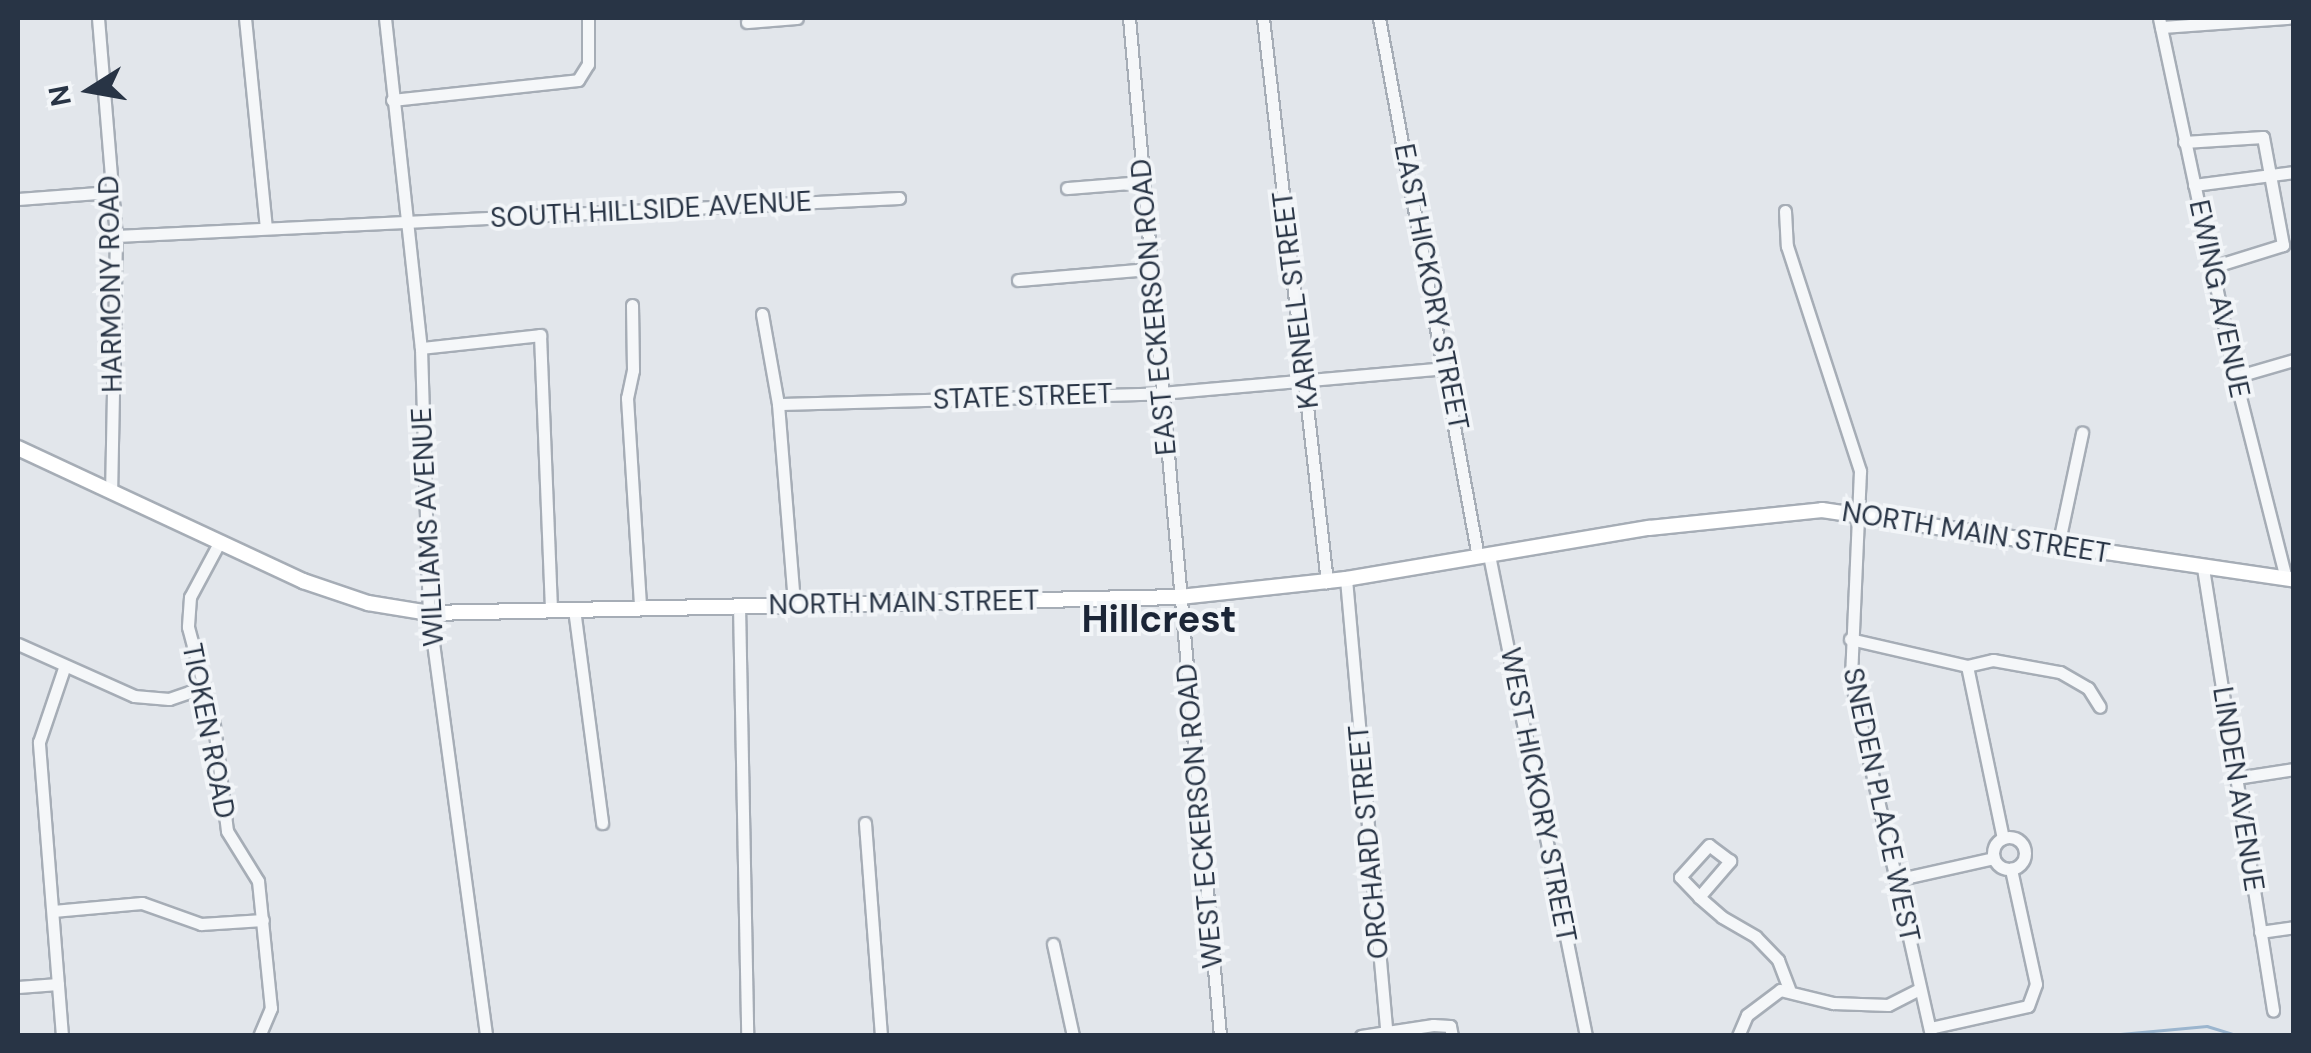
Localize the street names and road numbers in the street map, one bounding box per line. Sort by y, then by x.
street label: EAST HICKORY STREET [1387,141,1475,433]
street label: EAST ECKERSON ROAD [1124,157,1184,457]
street label: HARMONY ROAD [92,175,130,393]
street label: SOUTH HILLSIDE AVENUE [489,185,813,235]
street label: KARNELL STREET [1266,189,1326,411]
street label: EWING AVENUE [2182,197,2256,401]
street label: STATE STREET [932,377,1114,417]
street label: WILLIAMS AVENUE [405,407,451,647]
street label: NORTH MAIN STREET [1840,495,2112,571]
street label: NORTH MAIN STREET [768,584,1040,622]
street label: TIOKEN ROAD [175,641,241,821]
street label: WEST HICKORY STREET [1493,645,1583,945]
street label: WEST ECKERSON ROAD [1170,662,1230,970]
street label: SNEDEN PLACE WEST [1836,665,1926,945]
street label: LINDEN AVENUE [2205,684,2271,894]
street label: ORCHARD STREET [1342,724,1396,960]

